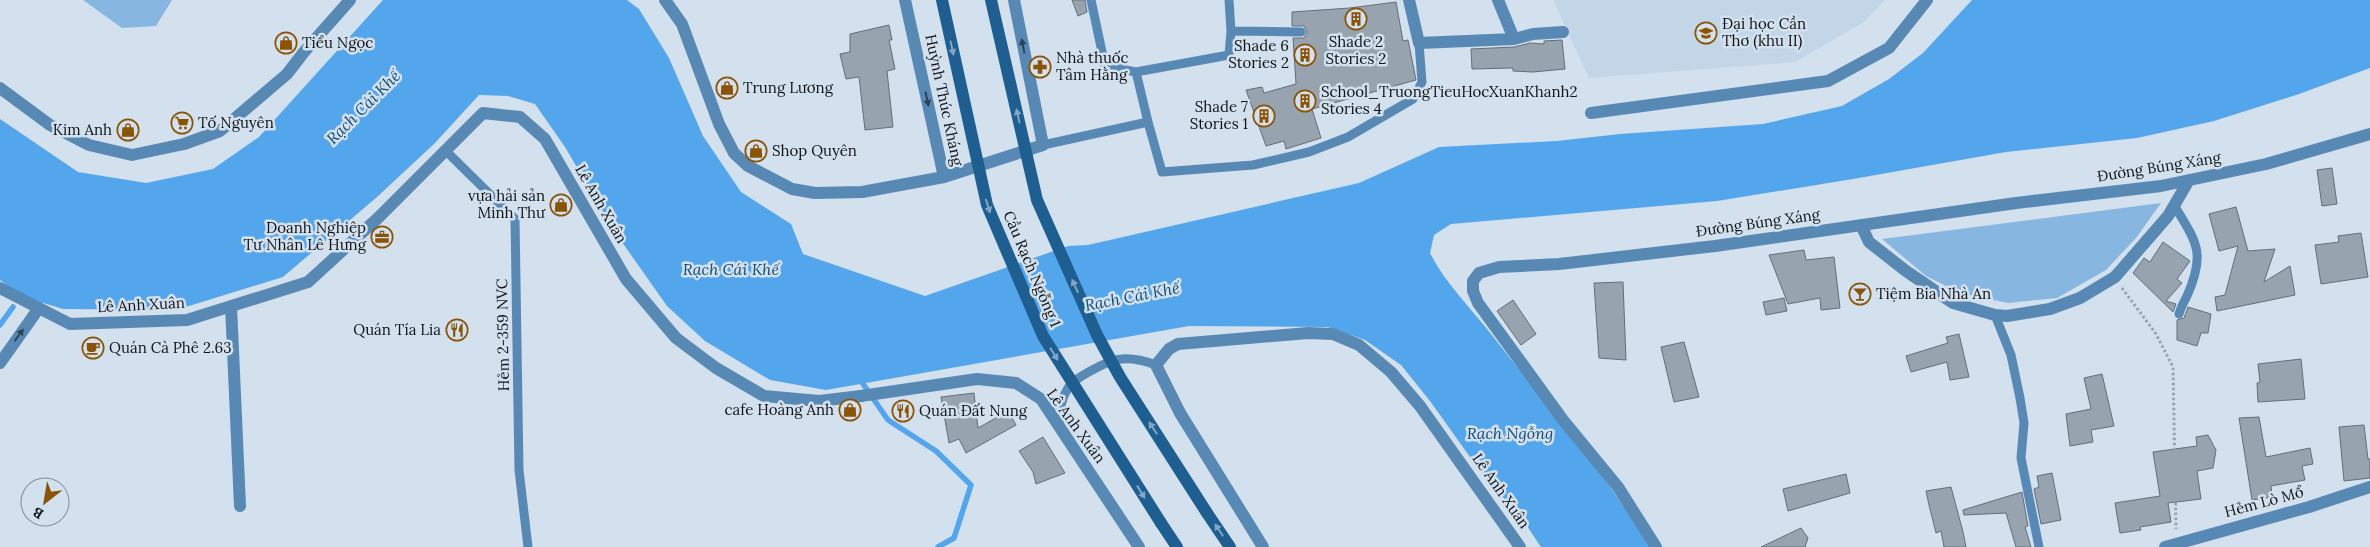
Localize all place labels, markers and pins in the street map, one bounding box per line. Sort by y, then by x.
building icon: Shade 2 Stories 2 [1344,7,1368,31]
place label: Đại học Cần Thơ (khu II) [1722,14,1806,51]
school or university icon: Đại học Cần Thơ (khu II) [1694,21,1718,45]
shop icon: Tiểu Ngọc [274,31,298,55]
place label: Shade 2 Stories 2 [1326,32,1386,68]
place label: Tiểu Ngọc [302,33,373,52]
place label: Shade 6 Stories 2 [1228,36,1289,72]
building icon: Shade 6 Stories 2 [1293,43,1317,67]
place label: Nhà thuốc Tâm Hằng [1056,48,1129,84]
pharmacy icon: Nhà thuốc Tâm Hằng [1028,55,1052,79]
shop icon: Trung Lương [715,76,739,100]
place label: Trung Lương [743,78,834,97]
place label: School_TruongTieuHocXuanKhanh2 Stories 4 [1321,82,1578,118]
building icon: School_TruongTieuHocXuanKhanh2 Stories 4 [1293,89,1317,113]
place label: Shade 7 Stories 1 [1190,97,1248,133]
building icon: Shade 7 Stories 1 [1252,104,1276,128]
supermarket icon: Tố Nguyên [170,111,194,135]
place label: Tố Nguyên [198,113,274,132]
shop icon: Kim Anh [116,118,140,142]
place label: Kim Anh [53,120,112,139]
shop icon: Shop Quyên [744,139,768,163]
place label: Shop Quyên [772,141,857,160]
place label: vựa hải sản Minh Thư [468,186,546,222]
shop icon: vựa hải sản Minh Thư [549,193,573,217]
place label: Doanh Nghiệp Tư Nhân Lê Hưng [243,218,367,254]
office icon: Doanh Nghiệp Tư Nhân Lê Hưng [370,225,394,249]
bar icon: Tiệm Bia Nhà An [1848,282,1872,306]
place label: Tiệm Bia Nhà An [1876,284,1991,303]
restaurant icon: Quán Tía Lia [445,318,469,342]
place label: Quán Tía Lia [353,320,441,339]
cafe icon: Quán Cà Phê 2.63 [81,336,105,360]
place label: Quán Cà Phê 2.63 [109,338,232,357]
shop icon: cafe Hoàng Anh [838,398,862,422]
restaurant icon: Quán Đất Nung [891,399,915,423]
place label: cafe Hoàng Anh [725,400,834,419]
place label: Quán Đất Nung [919,401,1028,420]

